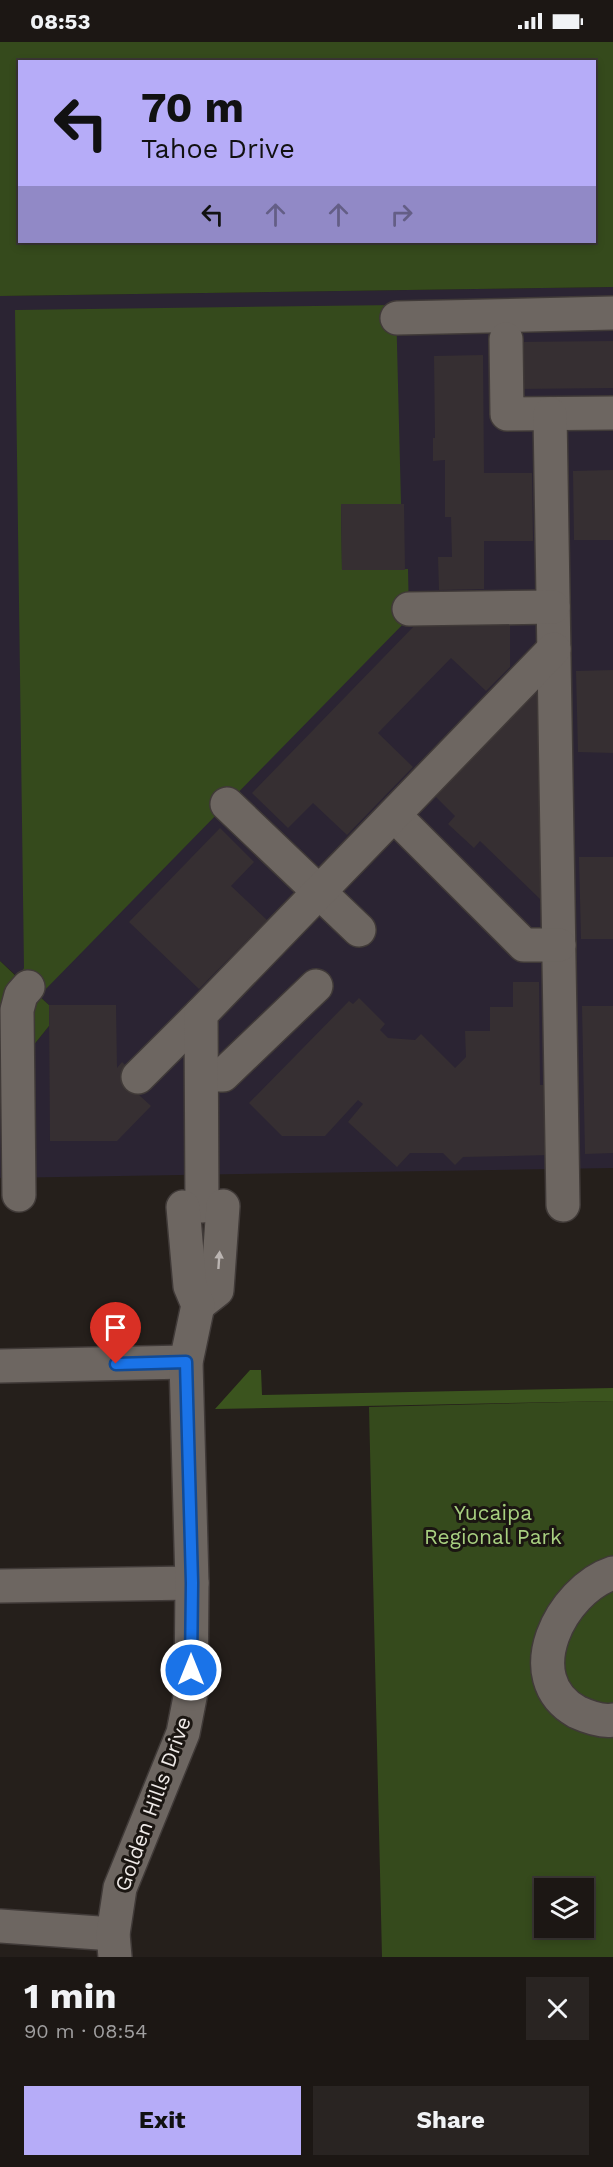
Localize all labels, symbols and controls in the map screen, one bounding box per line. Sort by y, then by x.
text: 08:53 [30,9,90,34]
text: 70 m [141,83,244,132]
icon: left [42,84,120,162]
text: Tahoe Drive [141,133,295,165]
icon: left [196,198,229,231]
icon: ahead [259,198,292,231]
icon: ahead [322,198,355,231]
icon: right [385,198,418,231]
one-way arrow [215,1251,224,1270]
pin [90,1302,141,1364]
icon: arrive [99,1311,132,1344]
park label: Yucaipa Regional Park [424,1500,562,1549]
position arrow [159,1638,223,1702]
street label: Golden Hills Drive [109,1713,196,1895]
map controls [534,1878,594,1938]
button: layers [534,1878,594,1938]
text: 1 min [24,1975,116,2017]
button: close [526,1977,589,2040]
text: 90 m · 08:54 [24,2019,147,2043]
button: Exit [24,2086,301,2155]
button: Share [313,2086,589,2155]

